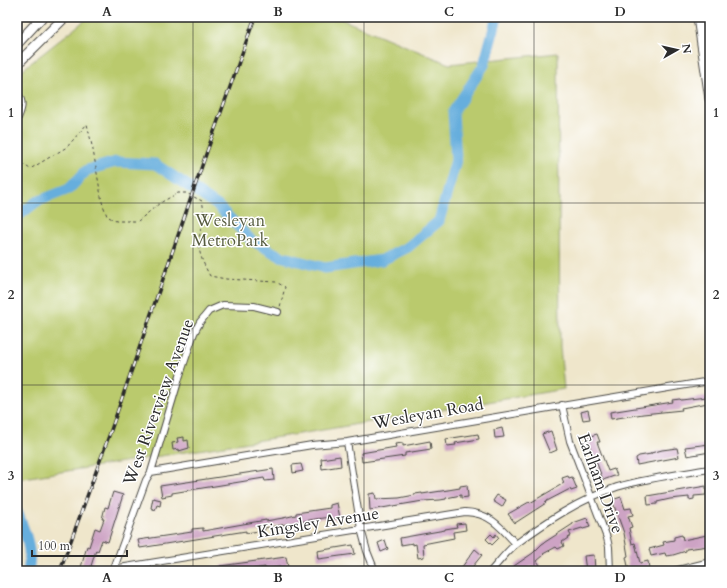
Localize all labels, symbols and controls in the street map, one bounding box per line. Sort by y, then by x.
text: A [102,3,112,21]
text: B [273,3,283,21]
text: C [444,3,454,21]
text: D [614,3,626,21]
north arrow [657,30,697,70]
text: N [678,43,695,55]
text: 1 [8,104,14,122]
text: 1 [713,104,719,122]
park label: Wesleyan MetroPark [191,209,269,252]
text: 2 [8,286,15,304]
text: 2 [713,286,720,304]
street label: West Riverview Avenue [117,316,199,490]
street label: Wesleyan Road [370,392,485,435]
street label: Earlham Drive [572,430,629,536]
text: 3 [8,467,15,485]
text: 3 [713,467,720,485]
street label: Kingsley Avenue [256,502,381,543]
scale bar [32,532,127,558]
text: 100 m [38,538,71,554]
text: A [102,569,112,587]
text: B [273,569,283,587]
text: C [444,569,454,587]
text: D [614,569,626,587]

